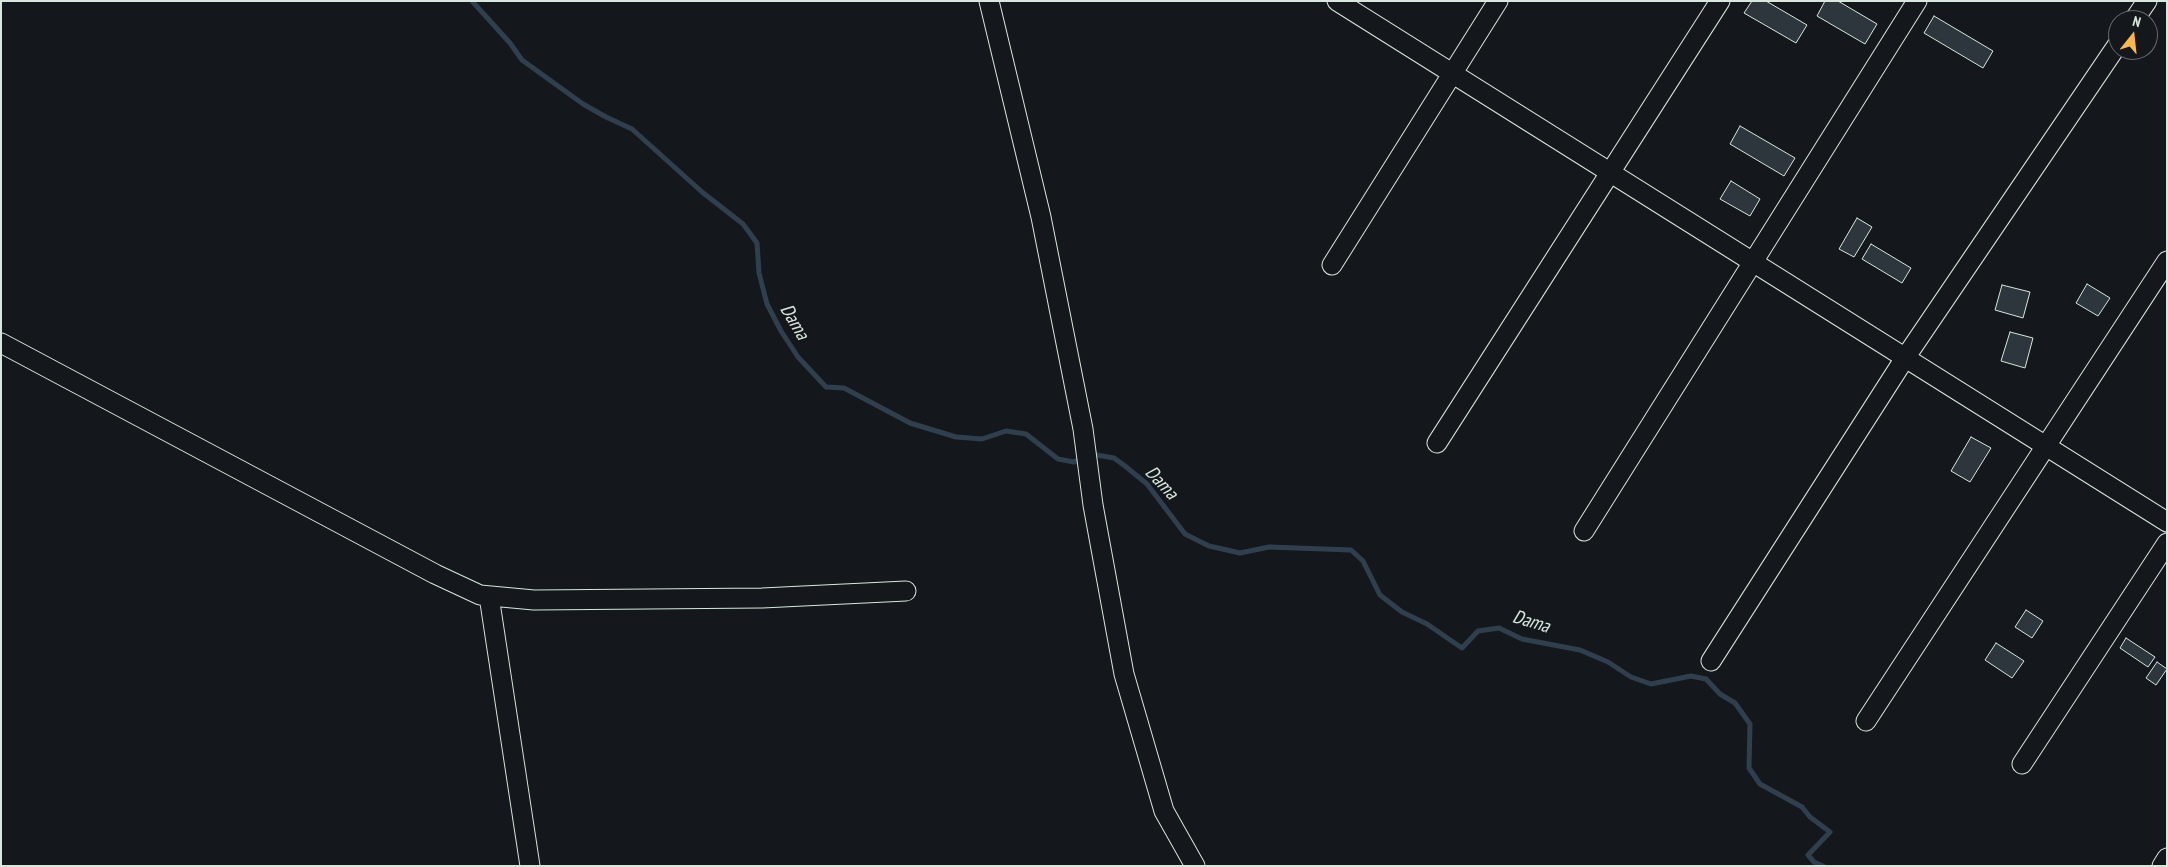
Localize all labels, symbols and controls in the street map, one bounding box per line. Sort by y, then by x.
north arrow [2108,10,2158,60]
text: N [2131,12,2143,31]
water label: Dama [775,300,813,344]
water label: Dama [1140,461,1182,505]
water label: Dama [1510,606,1552,638]

